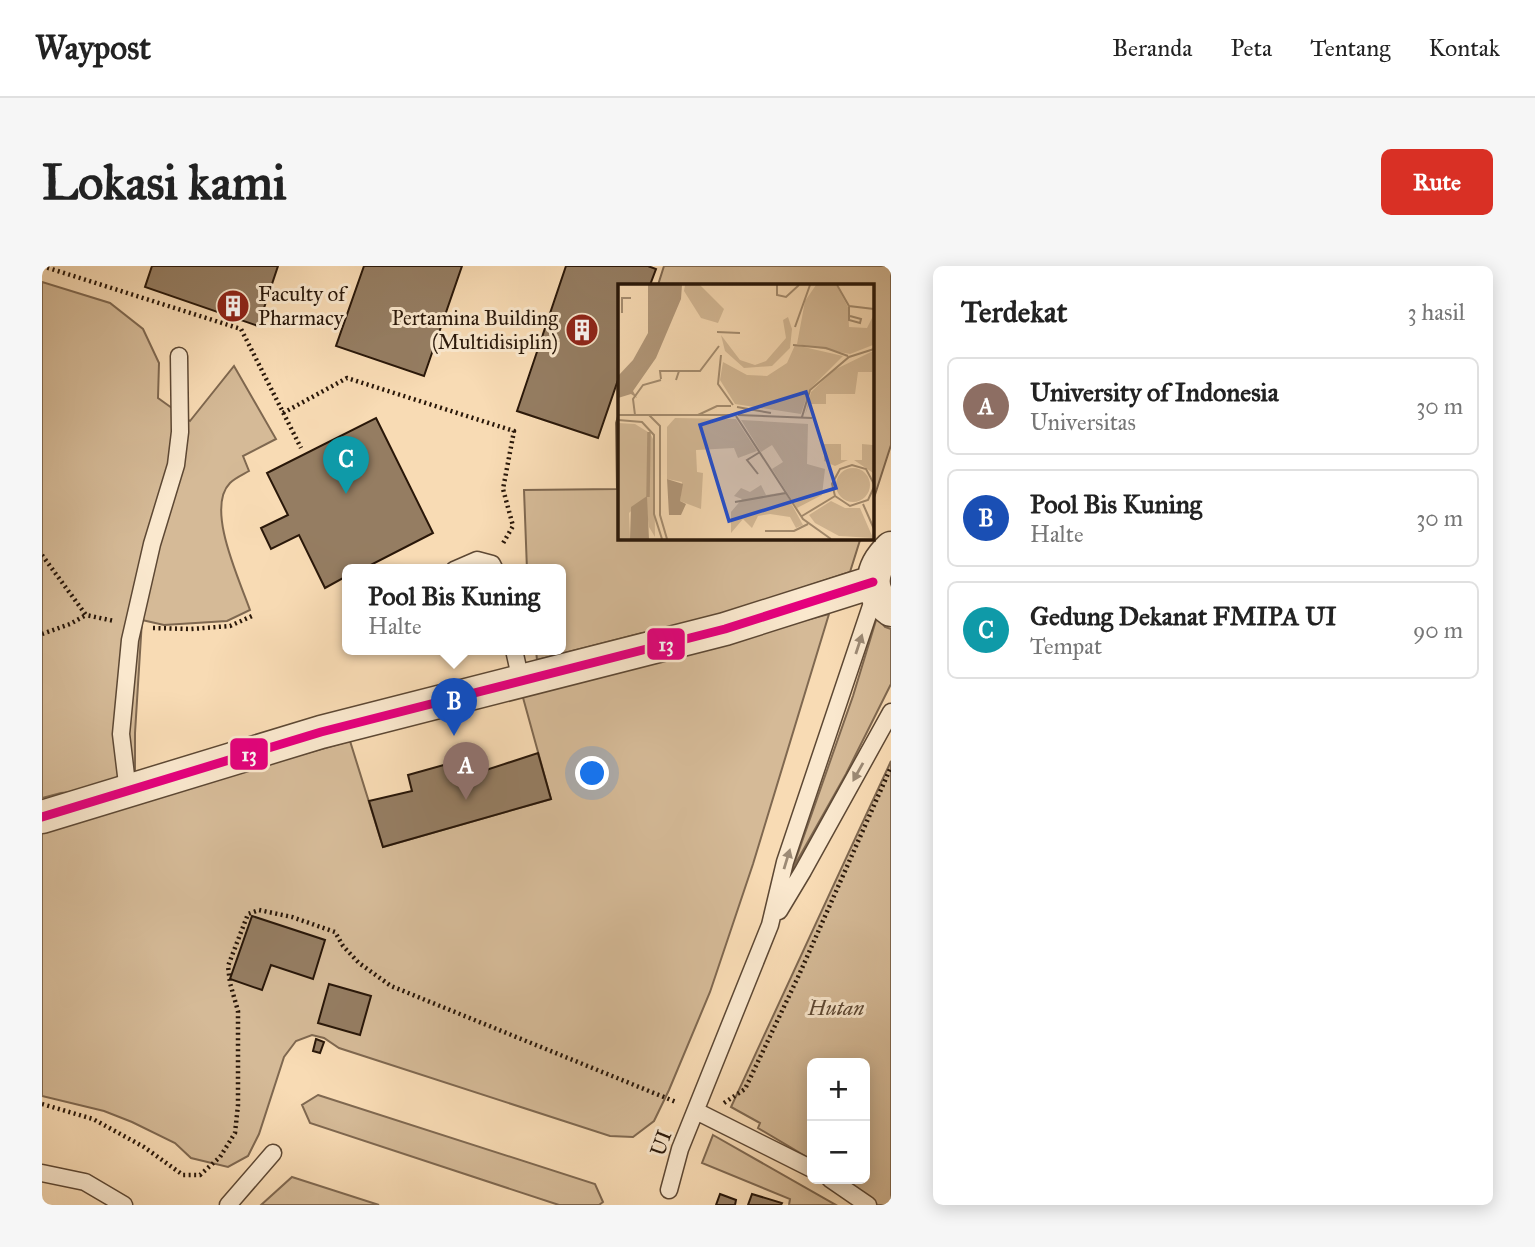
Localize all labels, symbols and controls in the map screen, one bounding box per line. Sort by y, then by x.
text: Waypost [35,28,151,68]
text: Beranda [1112,33,1192,63]
text: Peta [1230,33,1272,63]
text: Tentang [1310,33,1390,63]
text: Kontak [1428,33,1500,63]
button: Rute [1381,149,1493,215]
text: Lokasi kami [42,153,286,212]
place label: Faculty of Pharmacy [258,281,348,331]
inset map [618,284,874,539]
building icon: Faculty of Pharmacy [214,287,252,325]
text: Terdekat [961,294,1067,330]
text: 3 hasil [1407,298,1465,326]
place label: Pertamina Building (Multidisiplin) [391,305,558,355]
building icon: Pertamina Building (Multidisiplin) [563,311,601,349]
text: University of Indonesia [1030,376,1279,408]
text: A [978,392,994,420]
text: 30 m [1416,392,1463,420]
text: Universitas [1030,408,1136,436]
pin: C [323,436,369,494]
text: Pool Bis Kuning [1030,488,1202,520]
text: B [978,504,994,532]
text: 30 m [1416,504,1463,532]
text: Halte [1030,520,1083,548]
popup [342,564,566,655]
text: Pool Bis Kuning [368,580,540,612]
text: Gedung Dekanat FMIPA UI [1030,600,1337,632]
text: Halte [368,612,421,640]
text: C [978,616,994,644]
text: 90 m [1413,616,1463,644]
line badge: 13 [646,627,686,661]
text: Tempat [1030,632,1102,660]
text: 13 [658,633,674,657]
one-way arrow [854,633,865,654]
pin: B [431,678,477,736]
line badge: 13 [229,737,269,771]
pin: A [443,742,489,800]
text: 13 [241,743,257,767]
your location [575,756,609,790]
one-way arrow [852,762,864,782]
one-way arrow [782,849,792,870]
park label: Hutan [807,995,864,1021]
map controls [807,1058,870,1184]
button: + [807,1058,870,1121]
button: − [807,1121,870,1184]
street label: UI [644,1127,678,1159]

